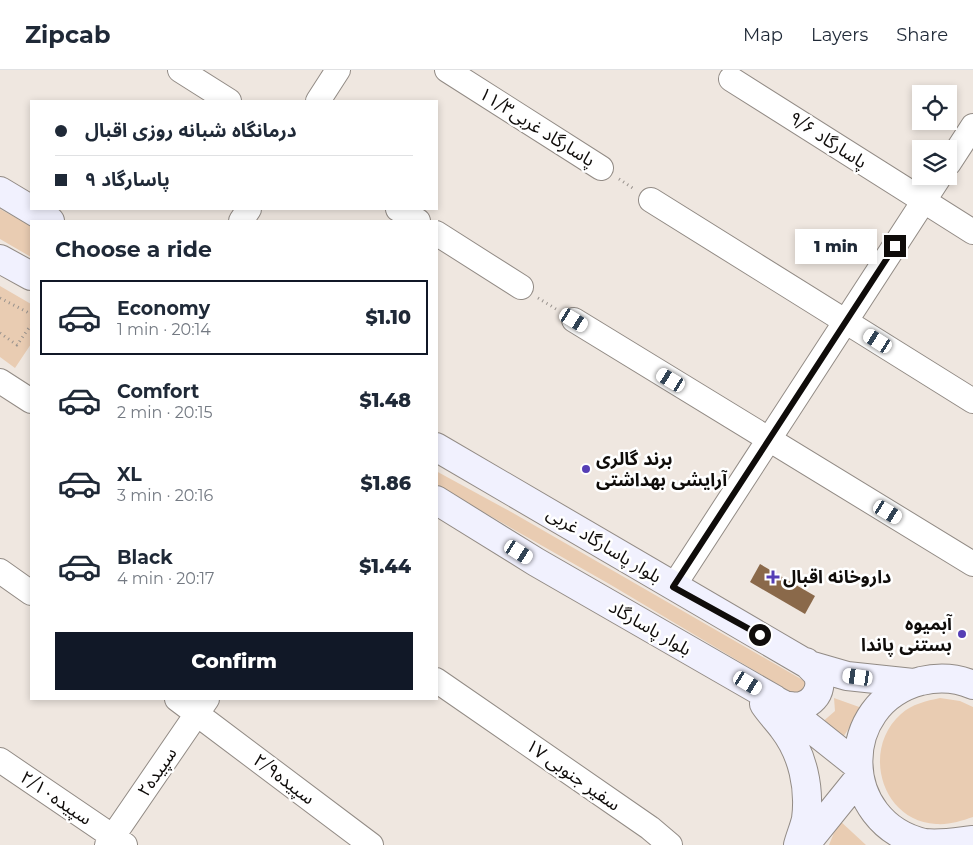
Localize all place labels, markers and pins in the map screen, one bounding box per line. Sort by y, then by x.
place label: برند گالری آرایشی بهداشتی [596,448,728,491]
marker: برند گالری آرایشی بهداشتی [580,463,592,475]
place label: داروخانه اقبال [783,566,891,588]
marker: داروخانه اقبال [767,571,779,583]
place label: آبمیوه بستنی پاندا [861,613,953,657]
marker: آبمیوه بستنی پاندا [956,628,968,640]

